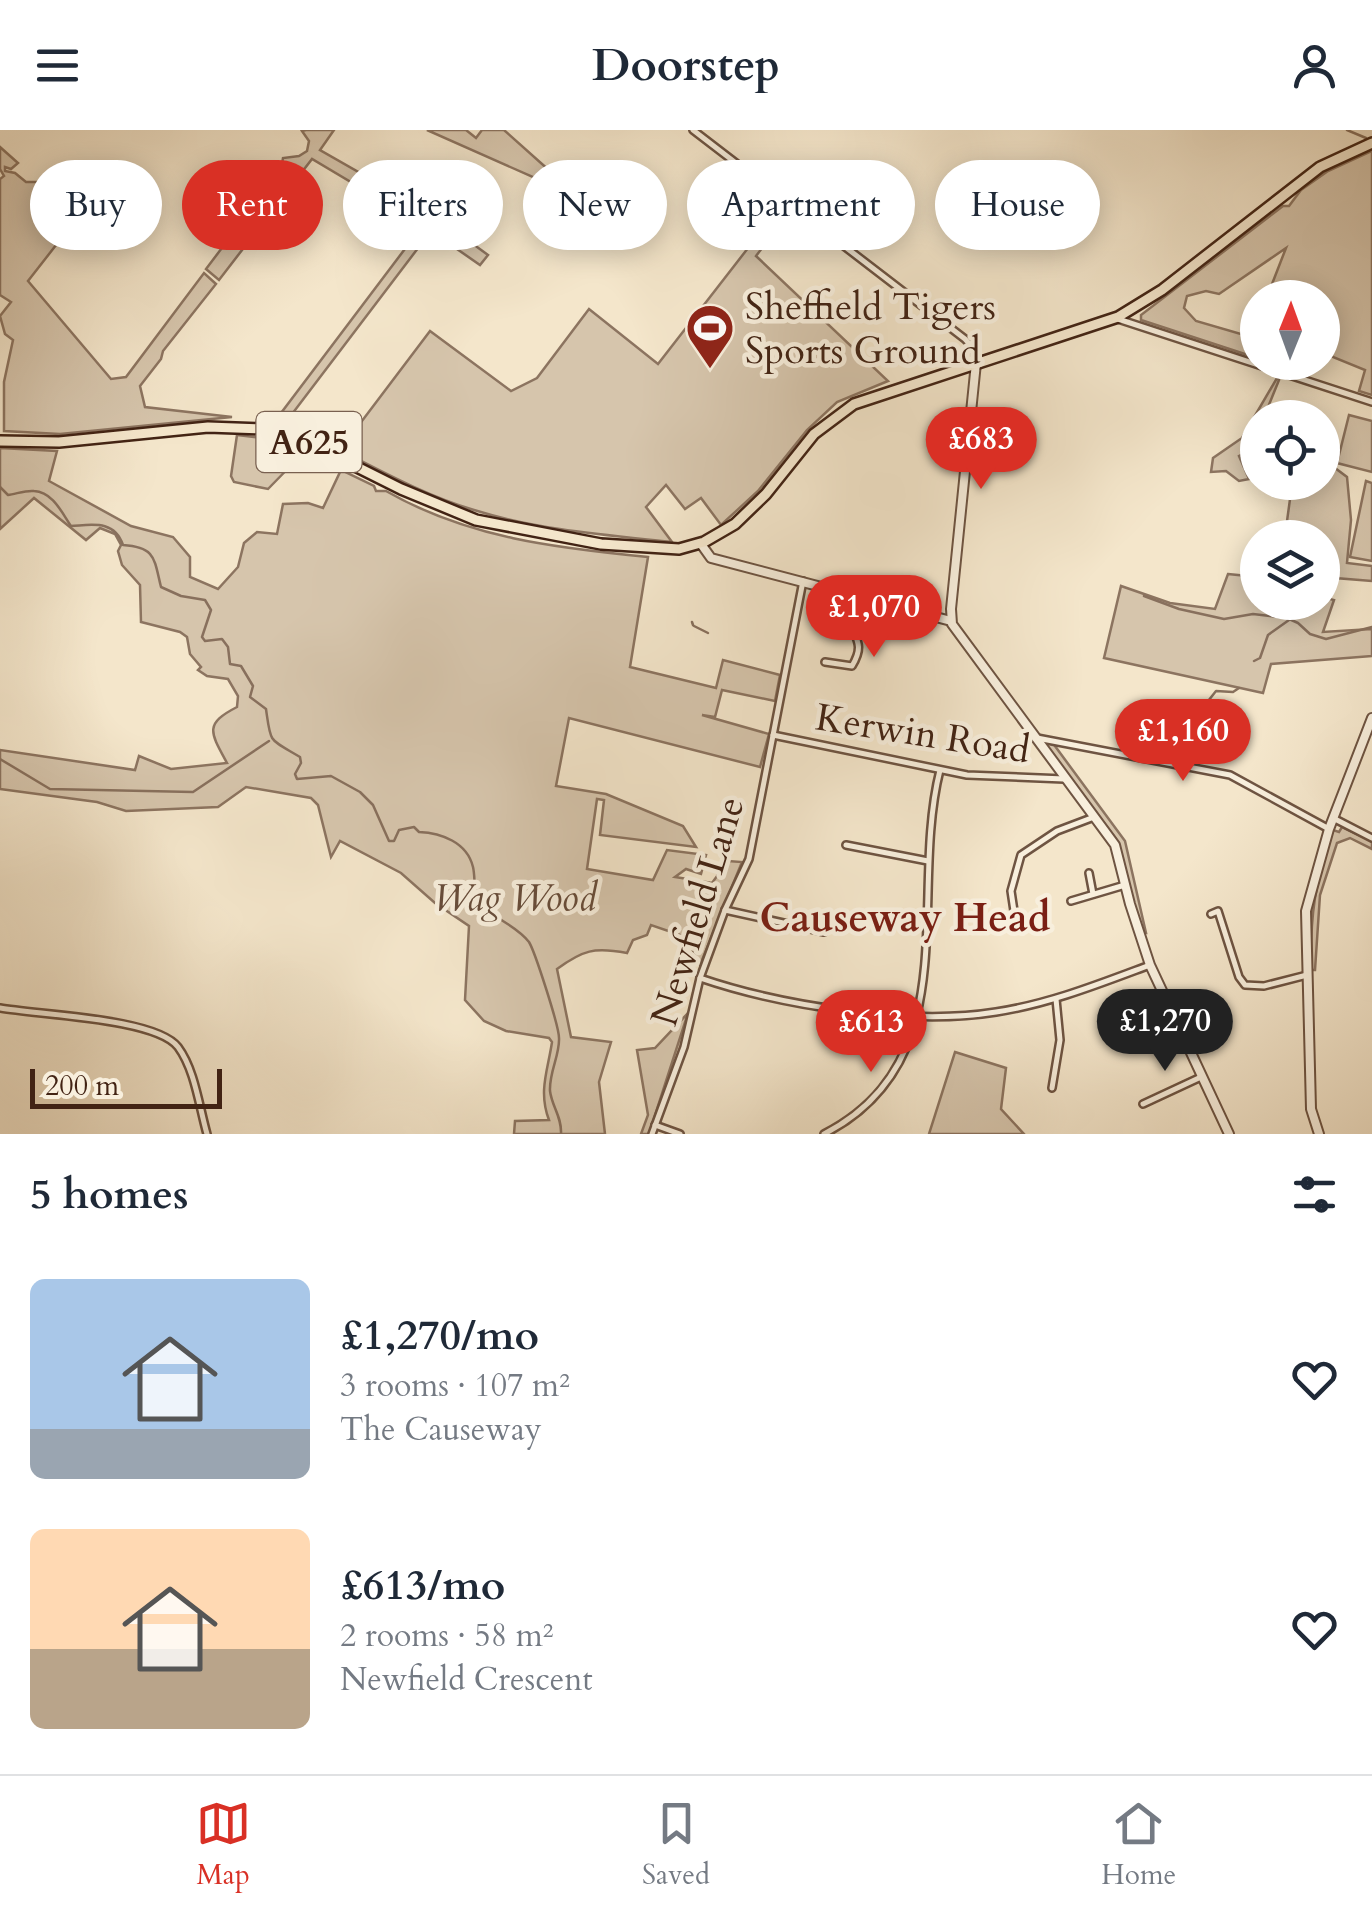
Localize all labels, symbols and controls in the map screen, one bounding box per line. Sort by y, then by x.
text: Doorstep [592,35,780,96]
icon: menu [30,38,85,93]
icon: person [1287,38,1342,93]
chip: Buy [30,160,162,250]
chip: Rent [182,160,323,250]
chip: Filters [343,160,503,250]
chip: New [523,160,667,250]
chip: Apartment [687,160,915,250]
chip: House [935,160,1100,250]
north arrow [1240,280,1340,380]
map controls [1240,280,1340,620]
place label: Sheffield Tigers Sports Ground [745,281,996,377]
sports icon: Sheffield Tigers Sports Ground [684,302,736,370]
button: locate [1240,400,1340,500]
pin: £683 [922,407,1040,492]
road number: A625 [256,412,362,472]
text: £683 [948,417,1014,461]
button: layers [1240,520,1340,620]
pin: £1,070 [793,575,955,660]
text: £1,070 [828,585,920,629]
street label: Kerwin Road [812,691,1034,777]
pin: £1,160 [1102,699,1264,784]
text: £1,160 [1137,709,1229,753]
street label: Newfield Lane [638,790,757,1032]
park label: Wag Wood [433,872,598,924]
district label: Causeway Head [759,891,1051,946]
pin: £1,270 [1084,989,1246,1074]
pin: £613 [812,990,930,1075]
text: £1,270 [1119,999,1211,1043]
text: £613 [838,1000,904,1044]
scale bar [30,1064,222,1108]
text: 200 m [45,1067,119,1105]
text: 5 homes [30,1166,188,1223]
icon: filters [1287,1167,1342,1222]
text: £1,270/mo [340,1307,539,1364]
icon: home [110,1319,230,1439]
icon: heart [1287,1352,1342,1407]
text: 3 rooms · 107 m² [340,1364,570,1408]
text: The Causeway [340,1408,542,1452]
text: £613/mo [340,1557,505,1614]
icon: home [110,1569,230,1689]
icon: heart [1287,1602,1342,1657]
text: 2 rooms · 58 m² [340,1614,553,1658]
text: Newfield Crescent [340,1658,593,1702]
tab: Map [196,1796,251,1894]
tab: Saved [642,1796,710,1894]
tab: Home [1101,1796,1176,1894]

